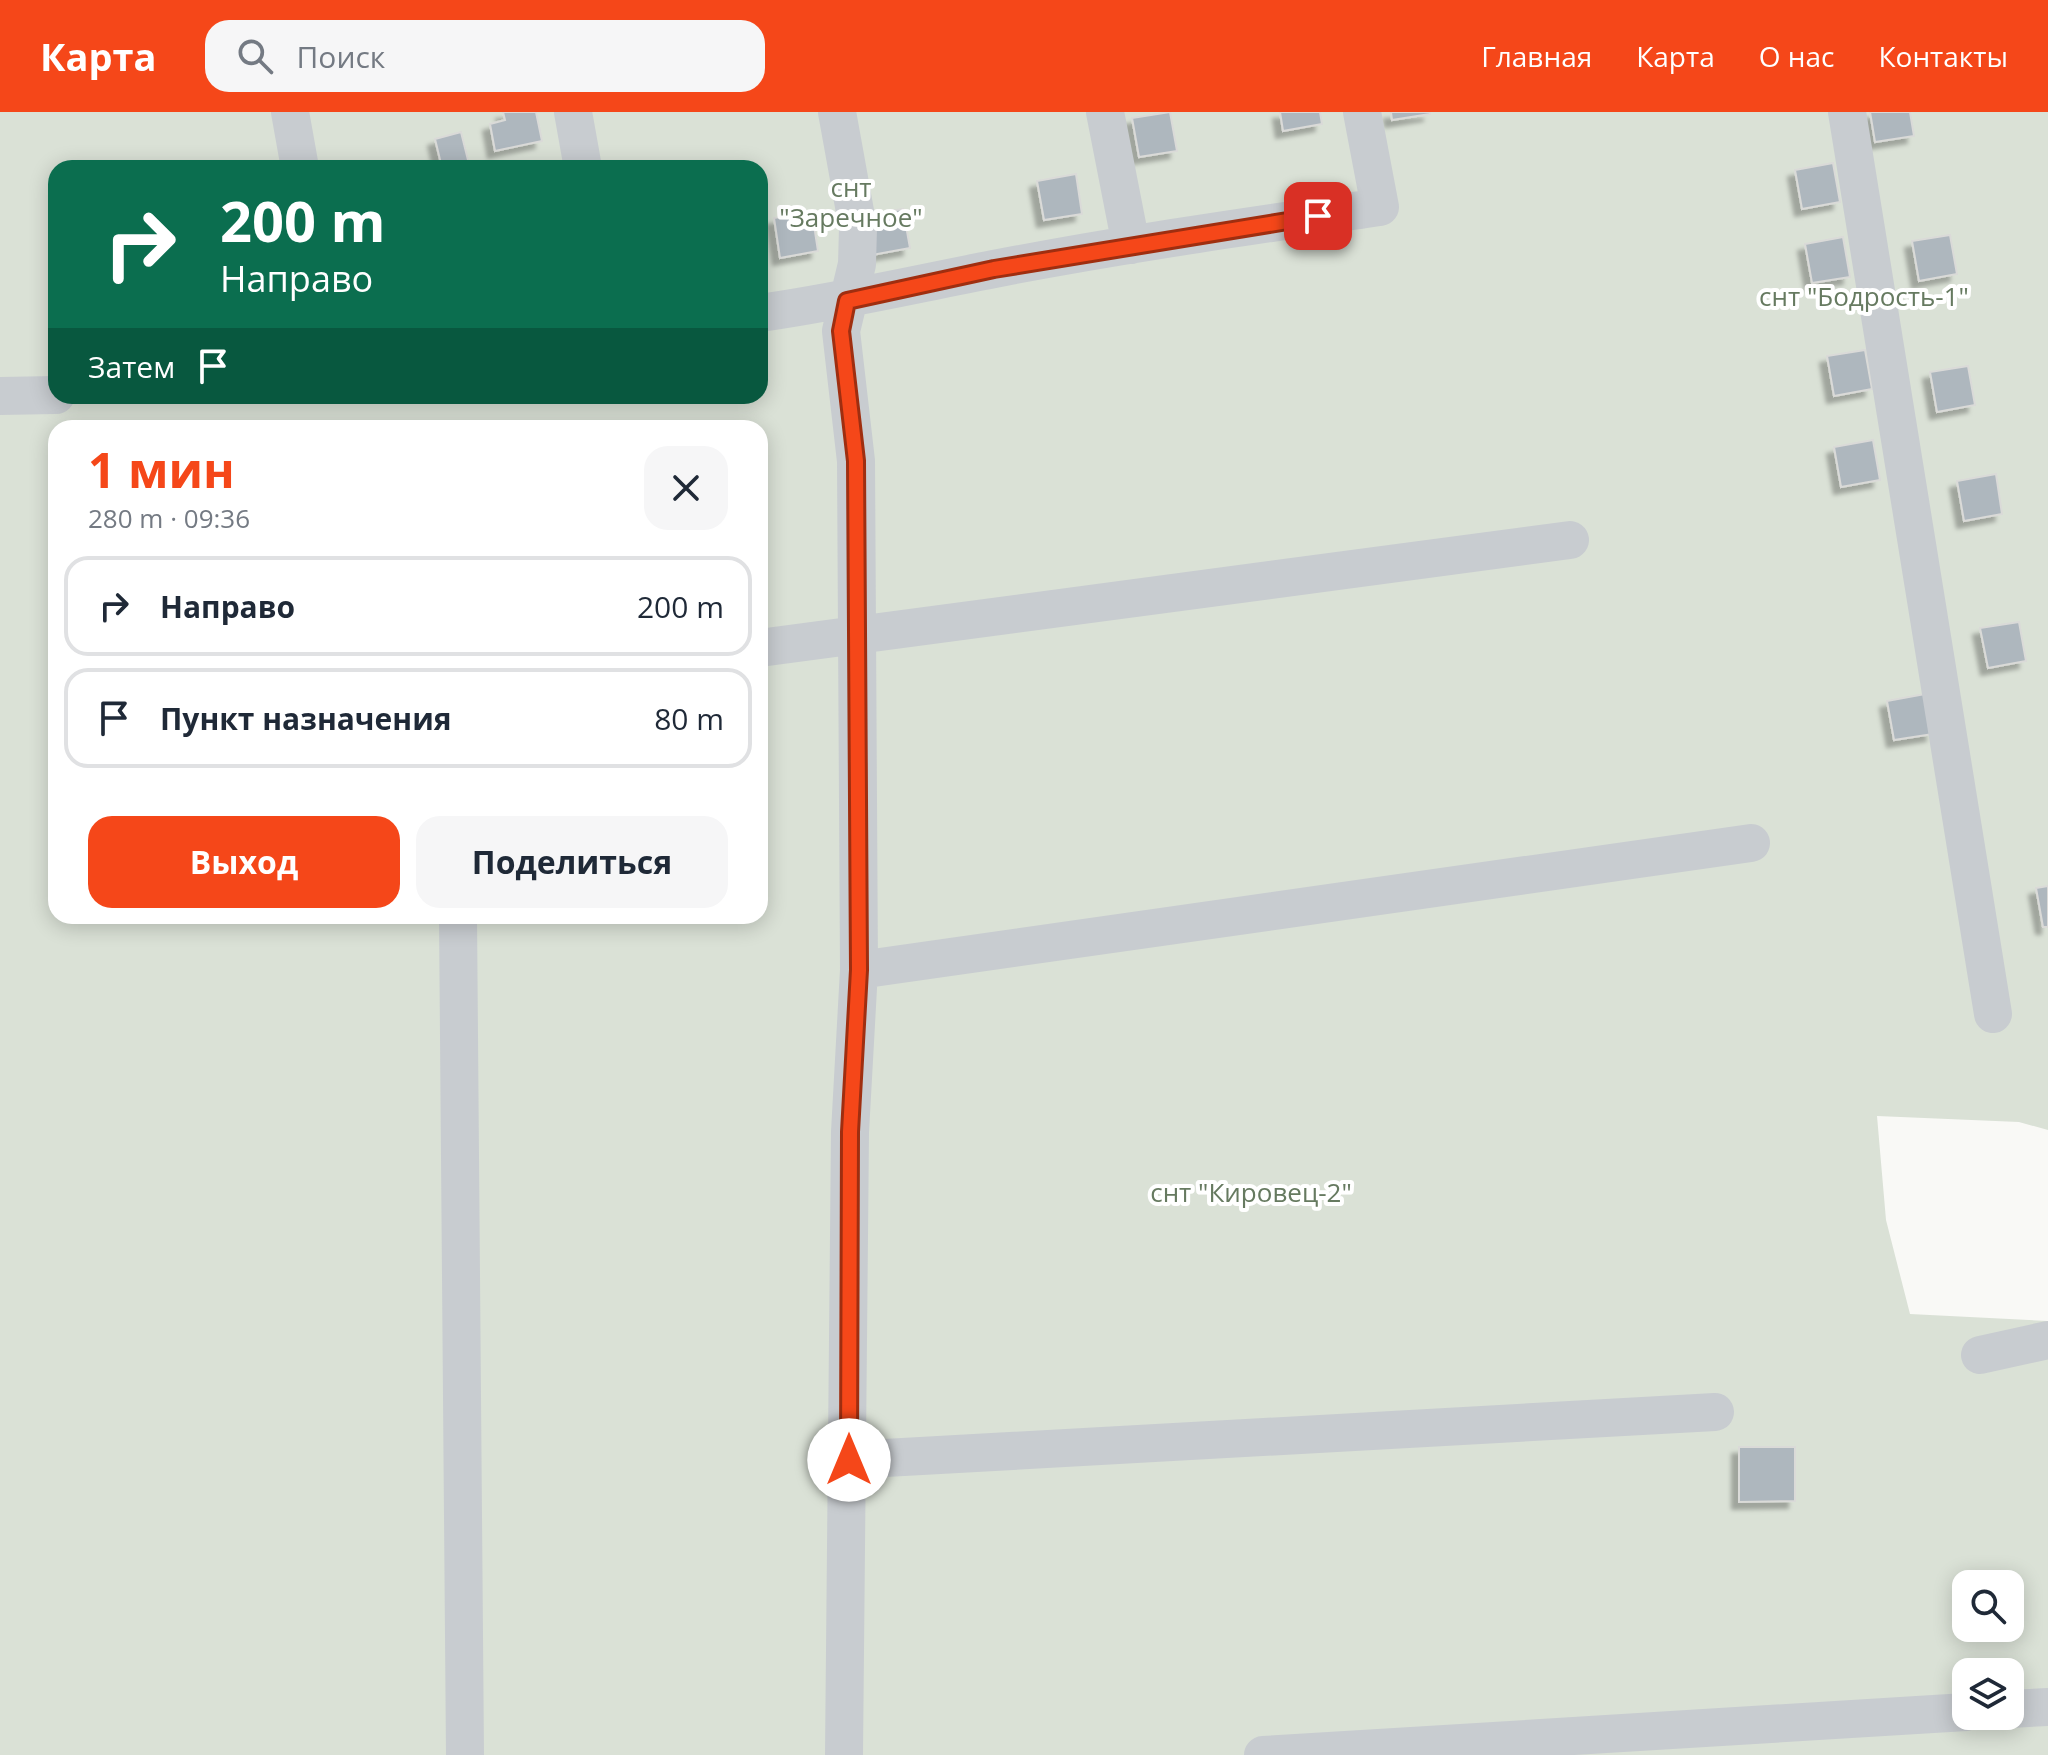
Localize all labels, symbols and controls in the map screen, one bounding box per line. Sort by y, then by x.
search box [205,20,765,92]
text: Карта [40,30,157,82]
icon: search [233,34,277,78]
text: Поиск [297,36,385,77]
text: Главная [1481,37,1592,75]
text: Карта [1636,37,1715,75]
text: О нас [1759,37,1834,75]
text: Контакты [1878,37,2008,75]
park label: снт "Заречное" [779,169,923,235]
text: 200 m [220,182,386,258]
pin [1284,182,1352,250]
icon: right [88,192,192,296]
icon: arrive [1296,194,1340,238]
text: Направо [220,254,373,303]
park label: снт "Бодрость-1" [1759,278,1969,314]
icon: arrive [191,344,235,388]
text: Затем [88,346,175,387]
text: 1 мин [88,437,235,502]
button: close [644,446,728,530]
text: 280 m · 09:36 [88,500,250,536]
icon: right [92,584,136,628]
text: Направо [160,586,295,627]
text: 200 m [637,586,724,627]
icon: arrive [92,696,136,740]
text: Пункт назначения [160,698,452,739]
text: 80 m [654,698,724,739]
button: Выход [88,816,400,908]
button: Поделиться [416,816,728,908]
park label: снт "Кировец-2" [1150,1174,1352,1210]
position arrow [807,1418,891,1502]
map controls [1952,1570,2024,1730]
button: search [1952,1570,2024,1642]
button: layers [1952,1658,2024,1730]

